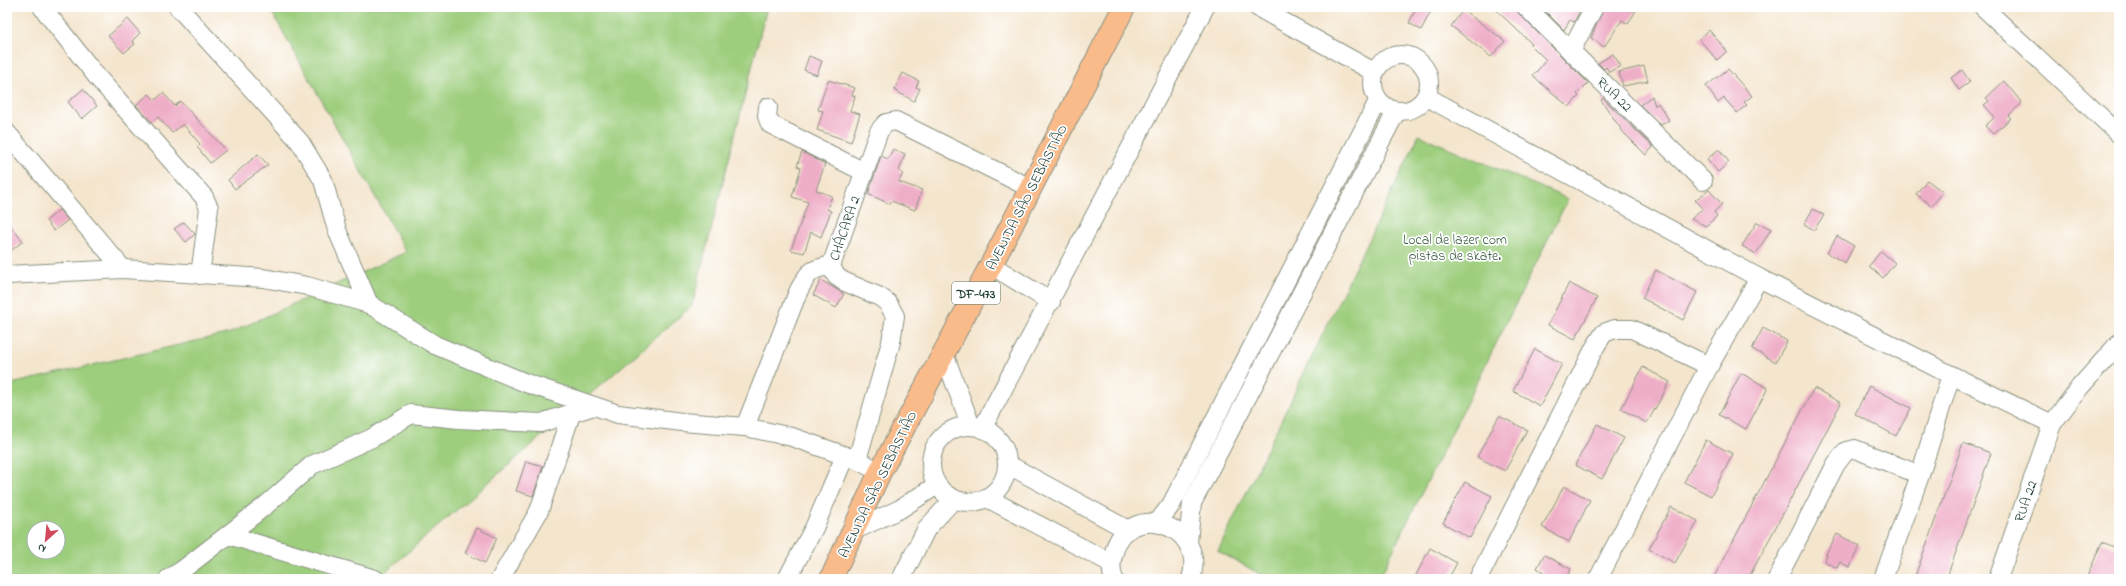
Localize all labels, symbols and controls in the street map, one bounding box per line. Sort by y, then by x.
street label: RUA 22 [1591,73,1637,117]
street label: AVENIDA SÃO SEBASTIÃO [981,121,1073,274]
street label: CHÁCARA 2 [824,193,866,264]
park label: Local de lazer com pistas de skate. [1403,230,1507,267]
road number: DF-473 [952,282,1000,304]
street label: AVENIDA SÃO SEBASTIÃO [834,408,923,562]
street label: RUA 22 [2010,478,2043,525]
north arrow [26,520,66,560]
text: N [35,539,49,557]

